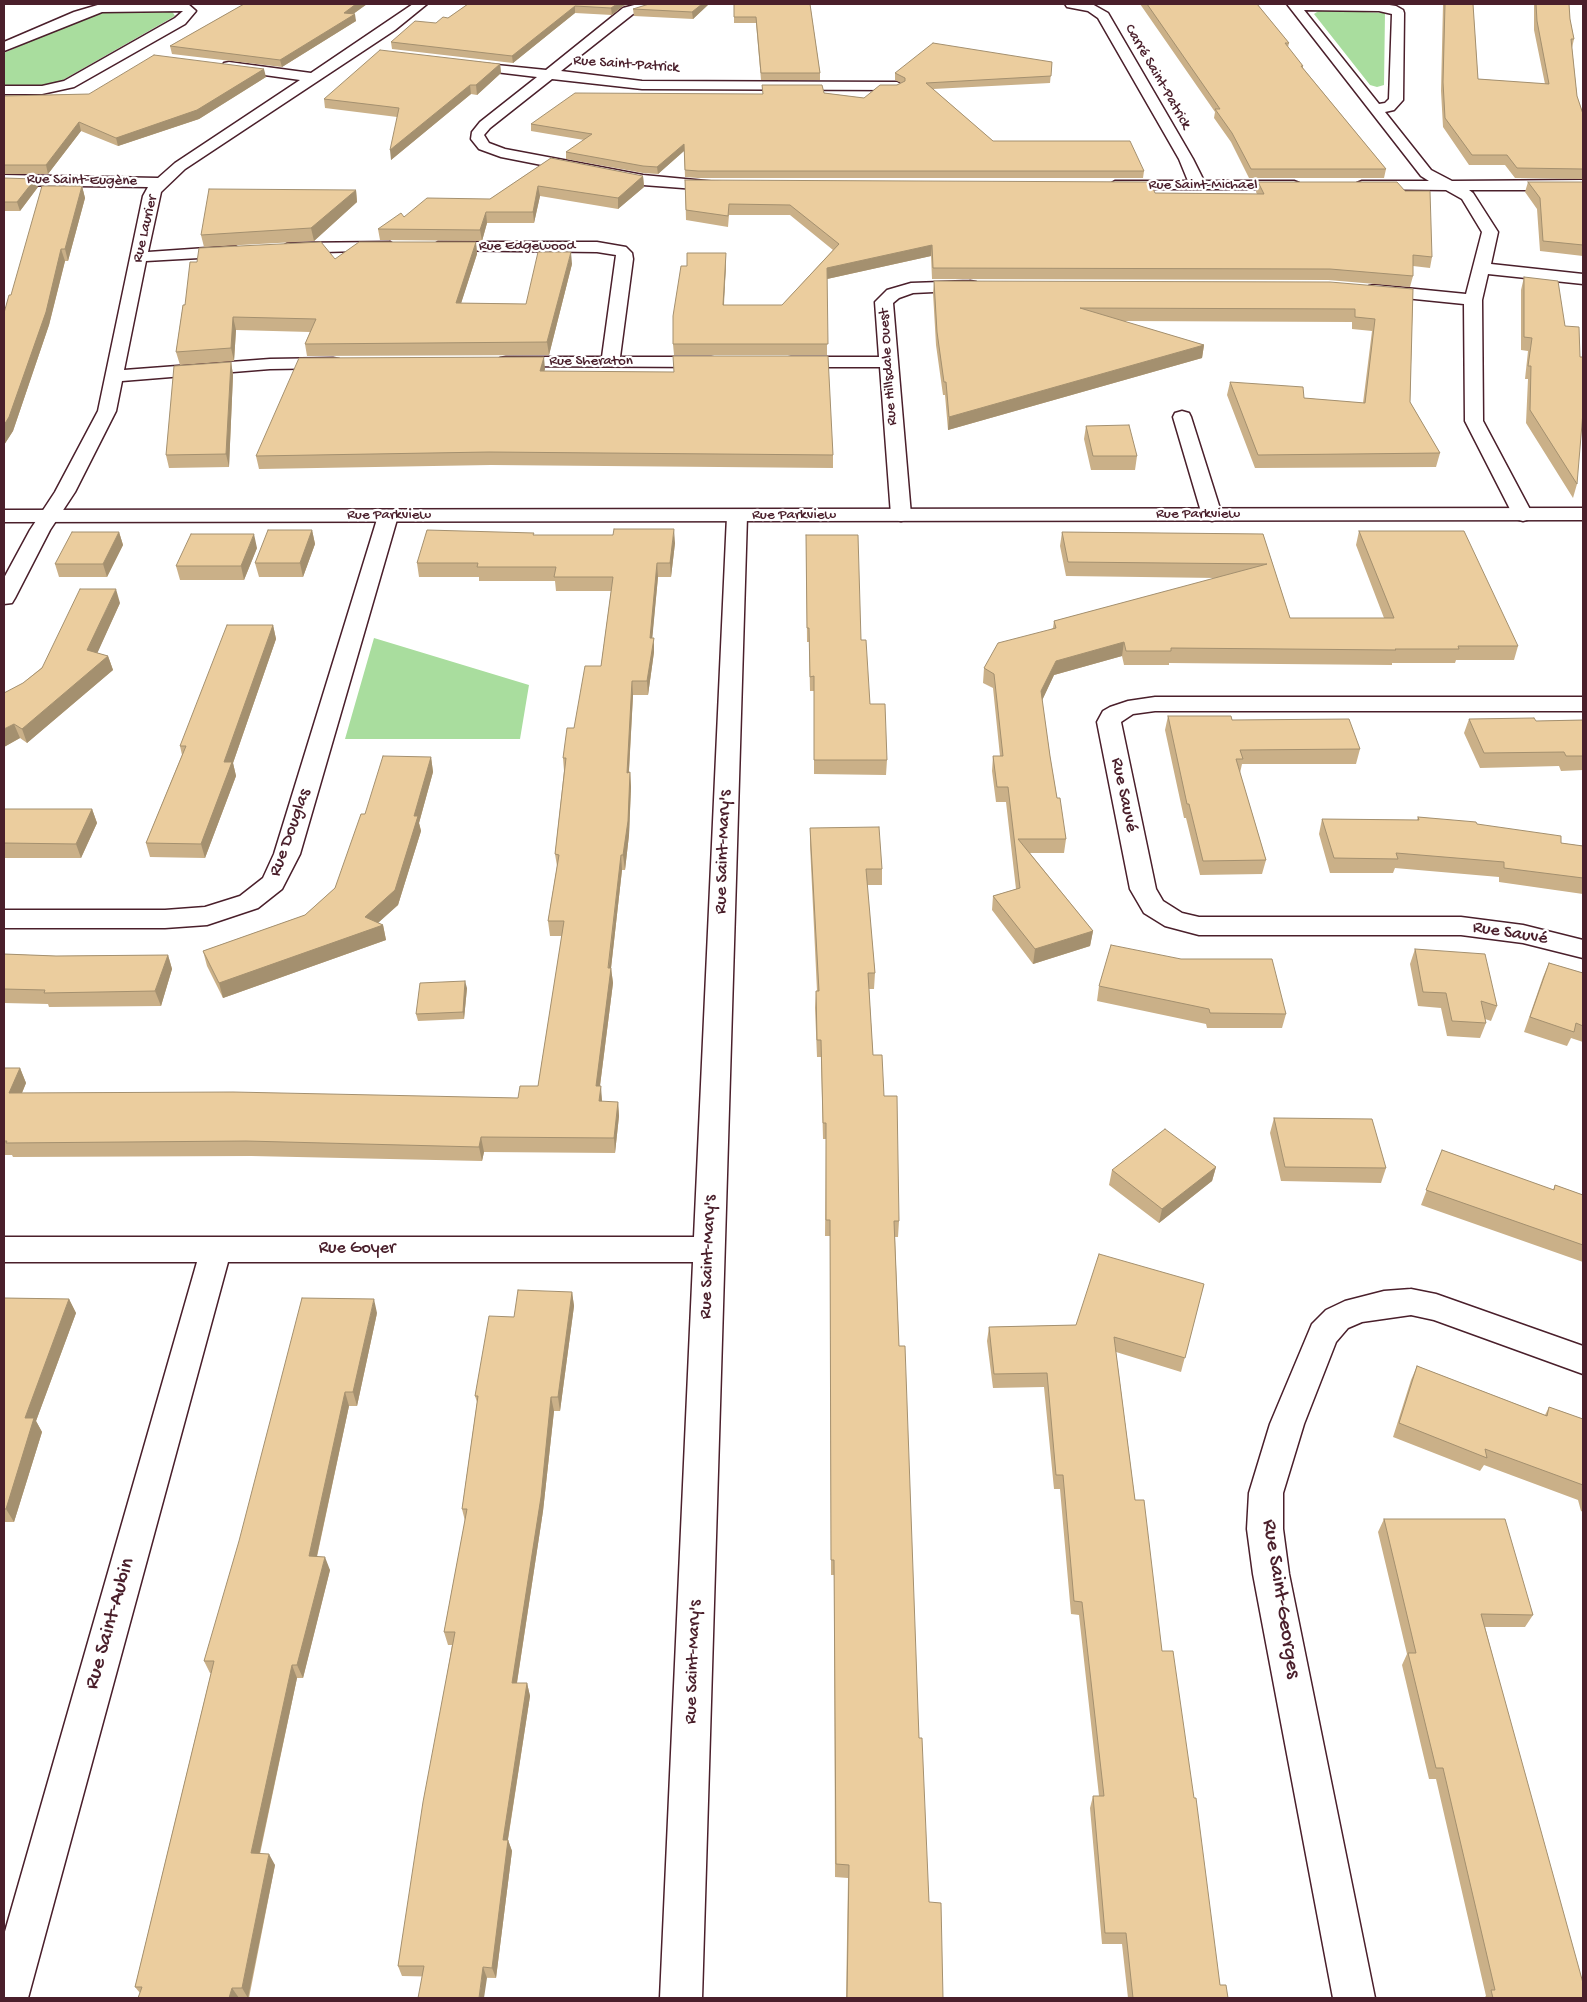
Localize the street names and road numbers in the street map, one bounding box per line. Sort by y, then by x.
street label: Carré Saint-Patrick [1120,21,1194,133]
street label: Rue Saint-Patrick [573,52,679,78]
street label: Rue Saint-Eugène [27,171,137,191]
street label: Rue Saint-Michael [1149,177,1257,195]
street label: Rue Laurier [130,194,162,264]
street label: Rue Edgewood [479,238,575,256]
street label: Rue Hillsdale Ouest [876,308,902,426]
street label: Rue Sheraton [549,353,633,371]
street label: Rue Parkview [1156,506,1240,524]
street label: Rue Parkview [347,507,431,525]
street label: Rue Parkview [752,507,836,525]
street label: Rue Sauvé [1105,756,1141,834]
street label: Rue Douglas [265,786,317,880]
street label: Rue Saint-Mary's [711,790,737,914]
street label: Rue Sauvé [1471,917,1549,951]
street label: Rue Saint-Mary's [696,1195,722,1319]
street label: Rue Goyer [319,1238,395,1260]
street label: Rue Saint-Georges [1255,1518,1305,1680]
street label: Rue Saint-Aubin [80,1555,142,1693]
street label: Rue Saint-Mary's [681,1600,707,1724]

